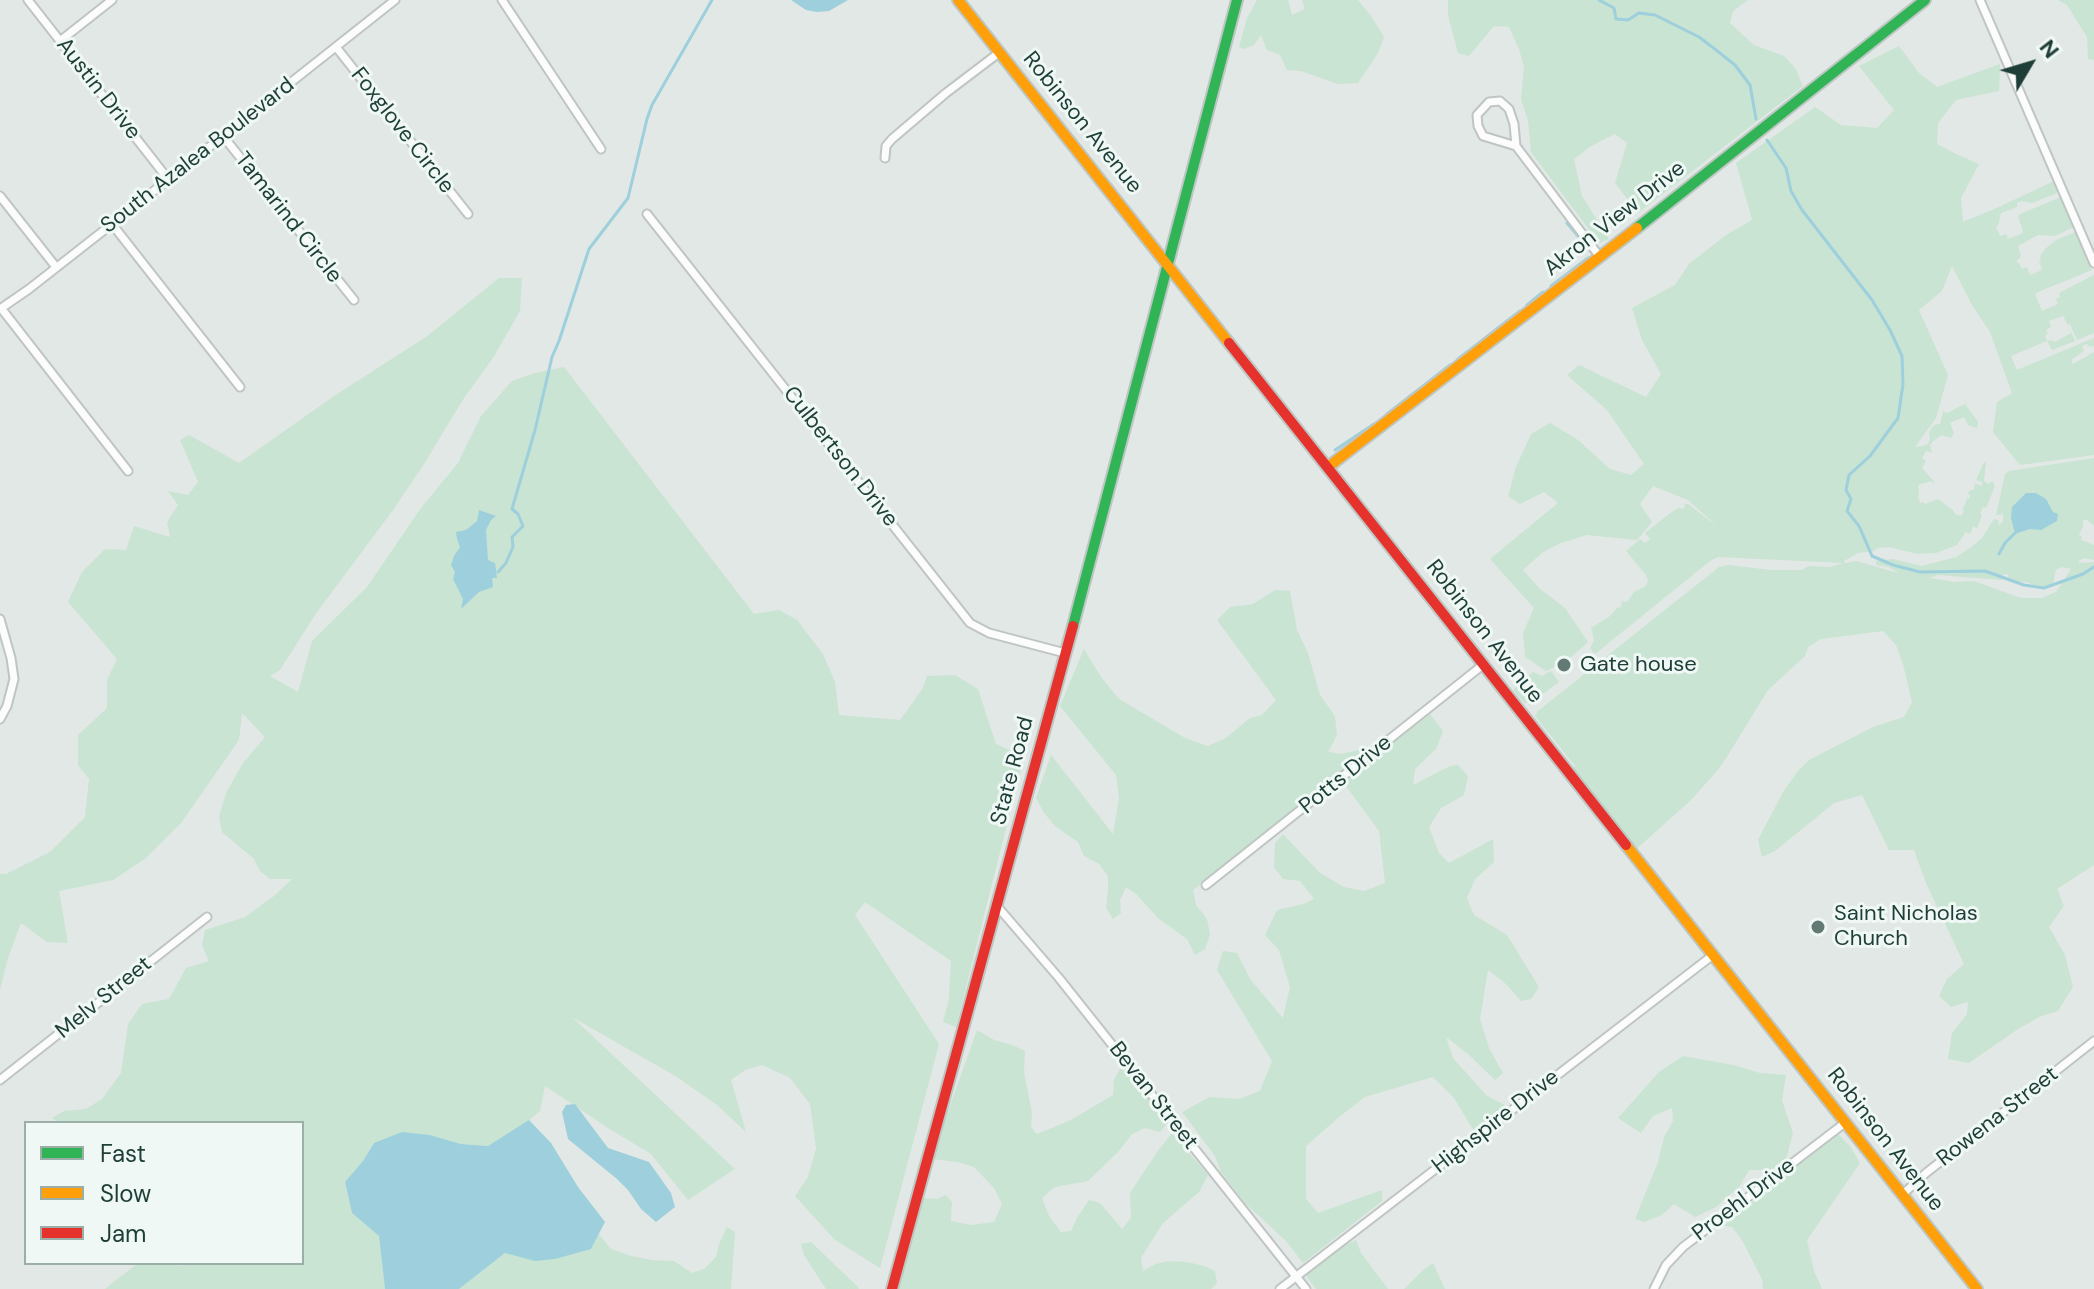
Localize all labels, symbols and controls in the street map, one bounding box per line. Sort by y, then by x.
north arrow [1990,24,2070,104]
street label: Austin Drive [50,33,146,145]
text: N [2033,34,2066,64]
street label: Robinson Avenue [1017,47,1147,199]
street label: Foxglove Circle [345,63,459,199]
street label: South Azalea Boulevard [96,72,300,240]
street label: Tamarind Circle [229,147,347,289]
street label: Akron View Drive [1539,156,1691,282]
street label: Culbertson Drive [777,382,903,532]
street label: Robinson Avenue [1420,555,1548,709]
place label: Gate house [1580,652,1697,678]
marker: Gate house [1555,656,1573,674]
street label: State Road [986,714,1040,828]
street label: Potts Drive [1295,730,1397,820]
place label: Saint Nicholas Church [1834,901,1978,952]
marker: Saint Nicholas Church [1809,918,1827,936]
street label: Melv Street [51,951,157,1045]
street label: Bevan Street [1103,1037,1203,1155]
street label: Rowena Street [1932,1061,2064,1173]
street label: Robinson Avenue [1821,1063,1949,1217]
street label: Highspire Drive [1427,1064,1565,1180]
legend [24,1121,304,1265]
text: Fast [100,1138,146,1169]
street label: Proehl Drive [1688,1153,1800,1247]
text: Slow [100,1178,151,1209]
text: Jam [100,1218,146,1249]

